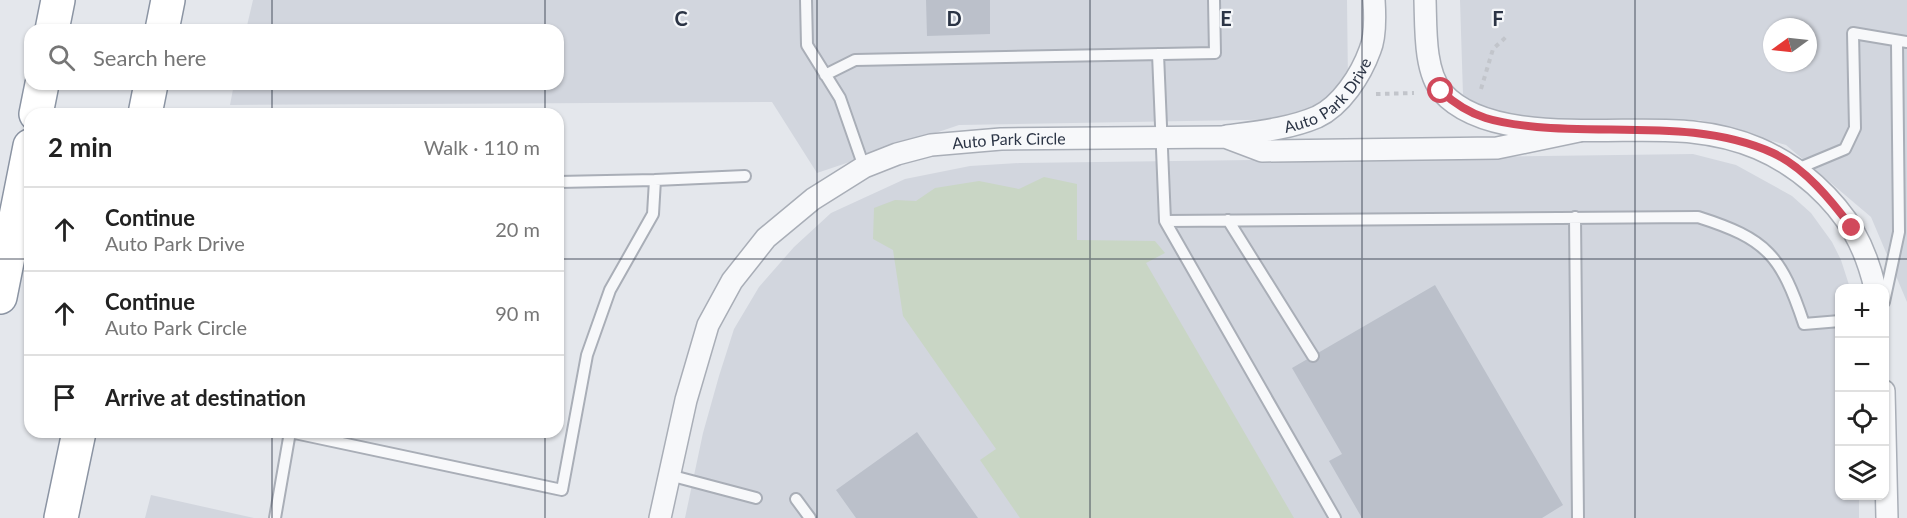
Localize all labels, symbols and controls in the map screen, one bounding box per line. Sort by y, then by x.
text: C [674,6,688,30]
text: D [946,6,962,30]
text: E [1220,6,1232,30]
text: F [1492,6,1504,30]
north arrow [1763,18,1817,72]
search box [24,24,564,90]
icon: search [45,41,78,74]
text: Search here [93,44,206,71]
street label: Auto Park Drive [1282,55,1375,136]
route start [1427,77,1453,103]
street label: Auto Park Circle [951,128,1066,152]
text: 2 min [48,131,112,163]
text: Walk · 110 m [424,135,540,159]
text: Continue [105,204,195,231]
icon: ahead [48,213,81,246]
route end [1838,214,1864,240]
text: 20 m [495,217,540,241]
text: Auto Park Drive [105,231,245,255]
map controls [1835,284,1889,500]
button: + [1835,284,1889,338]
text: Continue [105,288,195,315]
icon: ahead [48,297,81,330]
text: 90 m [495,301,540,325]
text: Auto Park Circle [105,315,247,339]
button: − [1835,338,1889,392]
icon: arrive [48,381,81,414]
text: Arrive at destination [105,384,306,411]
button: locate [1835,392,1889,446]
button: layers [1835,446,1889,500]

